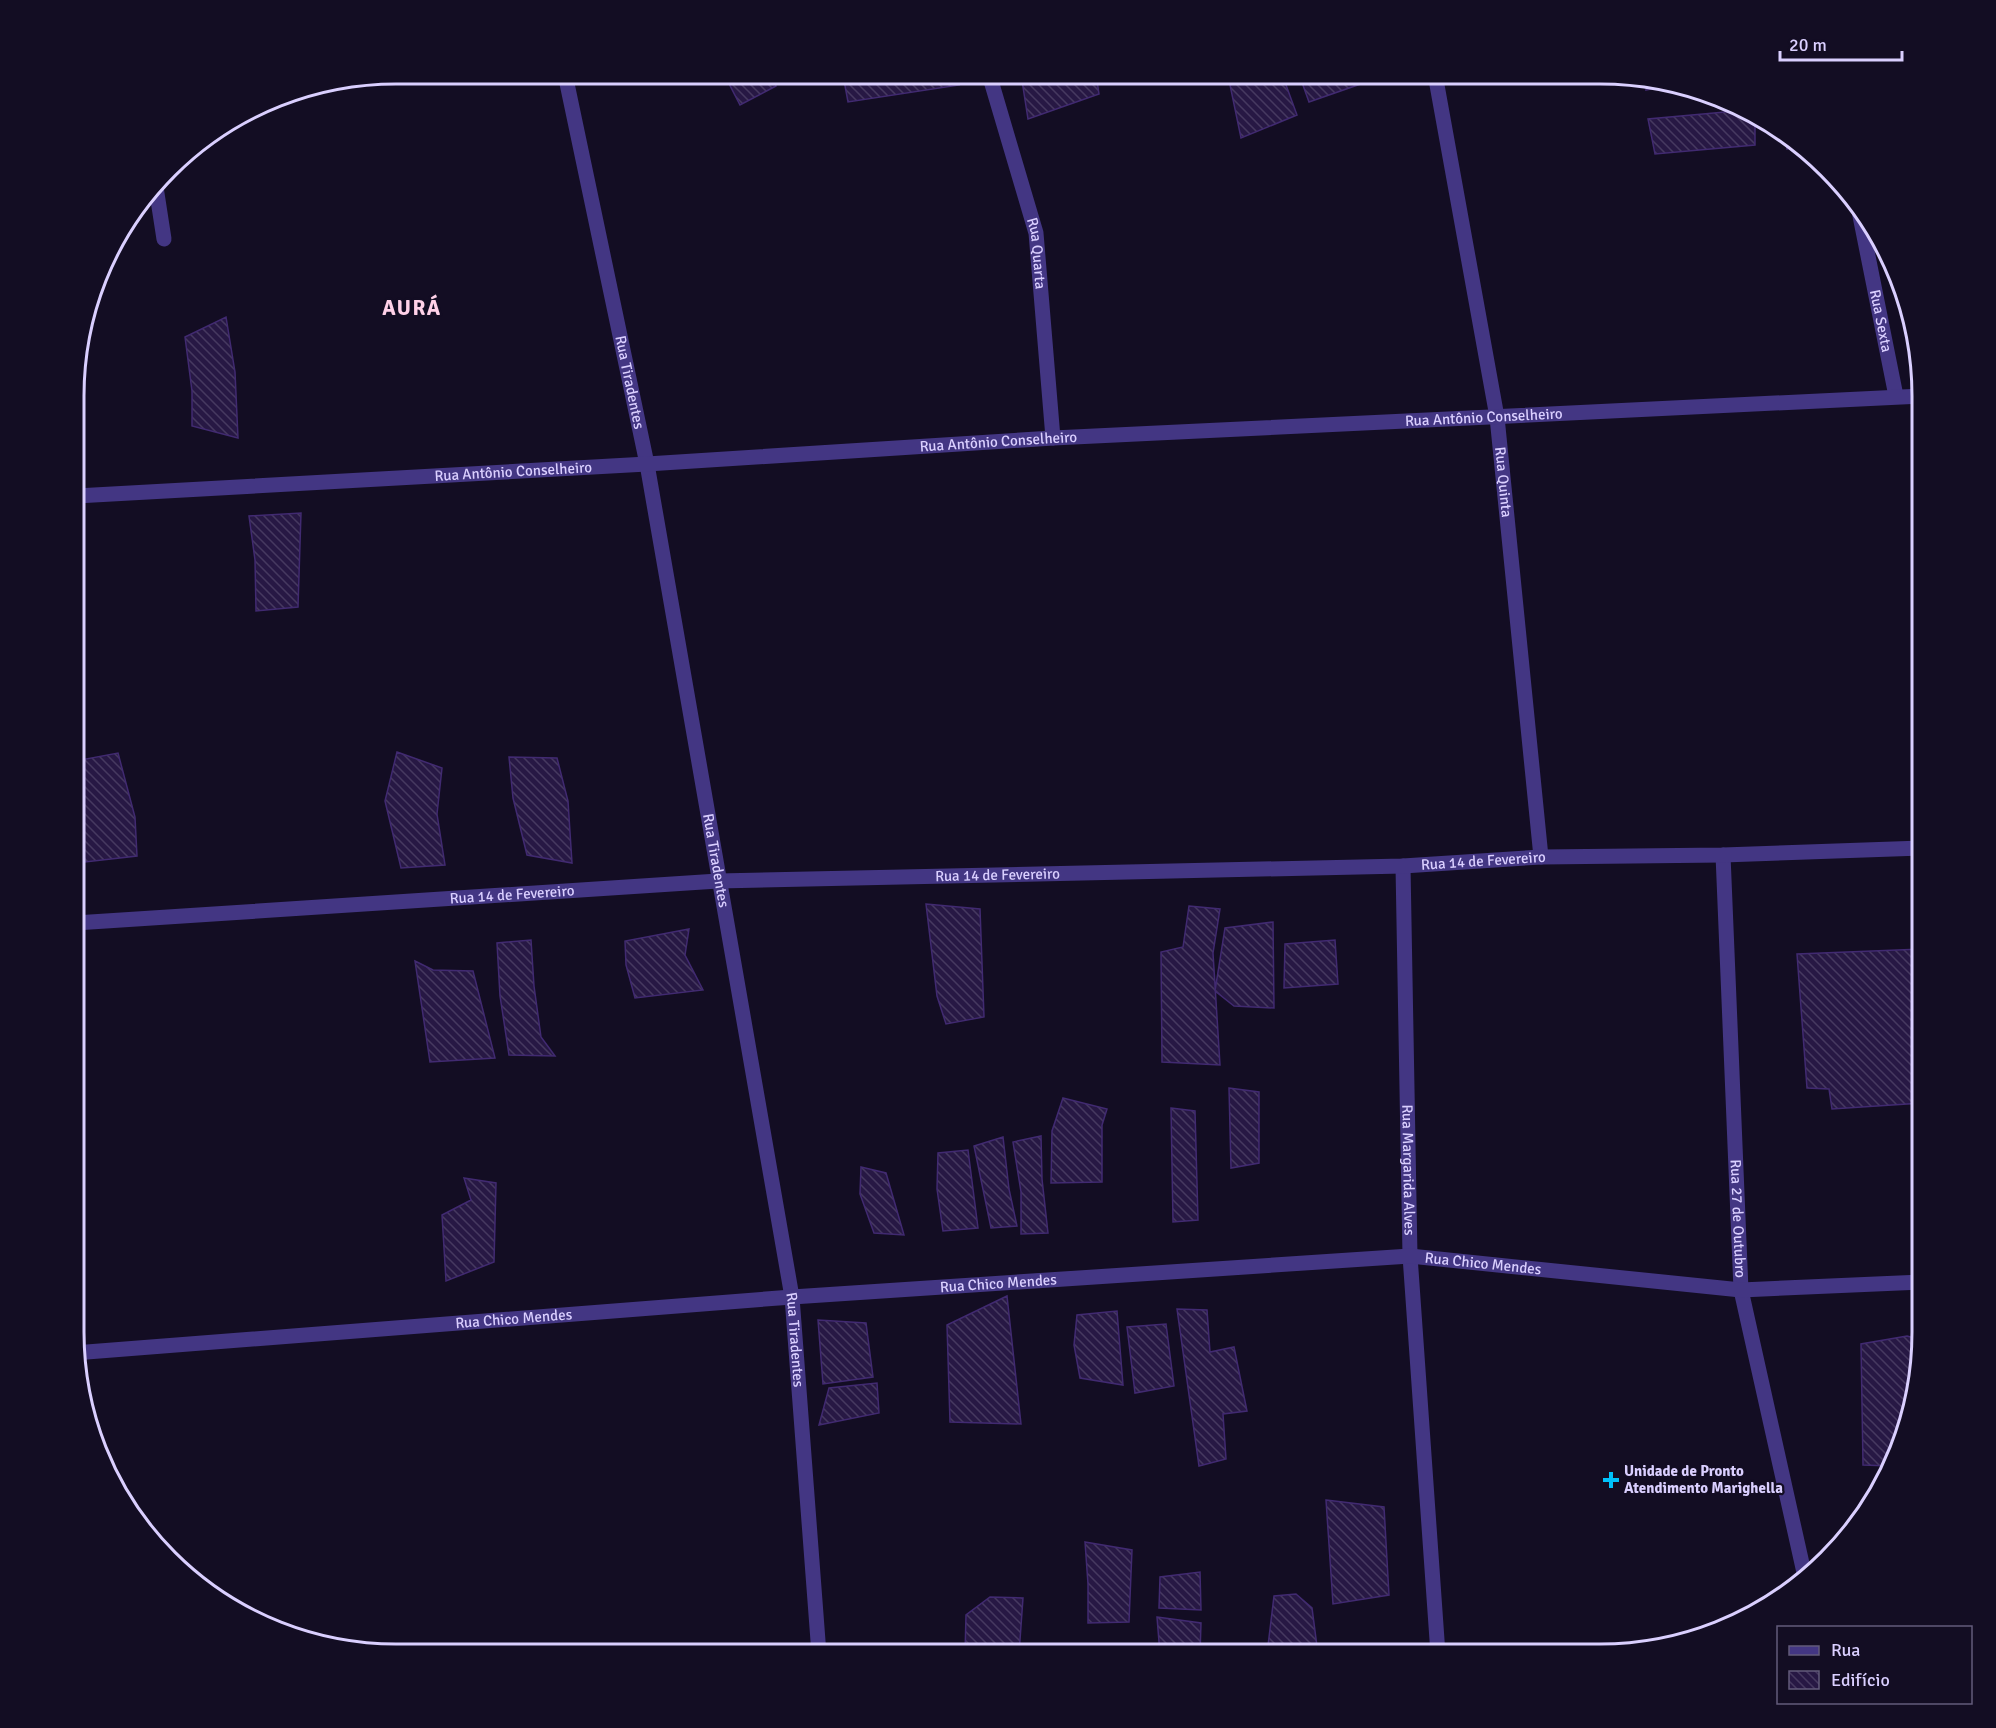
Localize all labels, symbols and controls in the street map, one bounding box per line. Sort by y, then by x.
scale bar [1780,24,1902,62]
text: 20 m [1789,34,1827,56]
street label: Rua Quarta [1023,215,1050,290]
street label: Rua Sexta [1866,288,1896,354]
district label: AURÁ [382,294,442,321]
street label: Rua Tiradentes [611,334,648,431]
street label: Rua Antônio Conselheiro [1405,404,1563,430]
street label: Rua Antônio Conselheiro [919,428,1078,456]
street label: Rua Quinta [1491,446,1516,518]
street label: Rua Antônio Conselheiro [434,458,593,485]
street label: Rua Tiradentes [699,812,733,909]
street label: Rua 14 de Fevereiro [1420,848,1546,874]
street label: Rua 14 de Fevereiro [935,865,1060,885]
street label: Rua 14 de Fevereiro [449,881,575,908]
street label: Rua Margarida Alves [1398,1104,1419,1236]
street label: Rua 27 de Outubro [1727,1159,1750,1279]
street label: Rua Chico Mendes [1424,1249,1543,1278]
street label: Rua Chico Mendes [939,1270,1058,1296]
street label: Rua Tiradentes [782,1291,808,1388]
street label: Rua Chico Mendes [455,1305,573,1332]
place label: Unidade de Pronto Atendimento Marighella [1624,1462,1783,1497]
marker: Unidade de Pronto Atendimento Marighella [1602,1471,1620,1489]
legend [1777,1626,1972,1704]
text: Rua [1831,1639,1860,1661]
text: Edifício [1831,1669,1890,1691]

